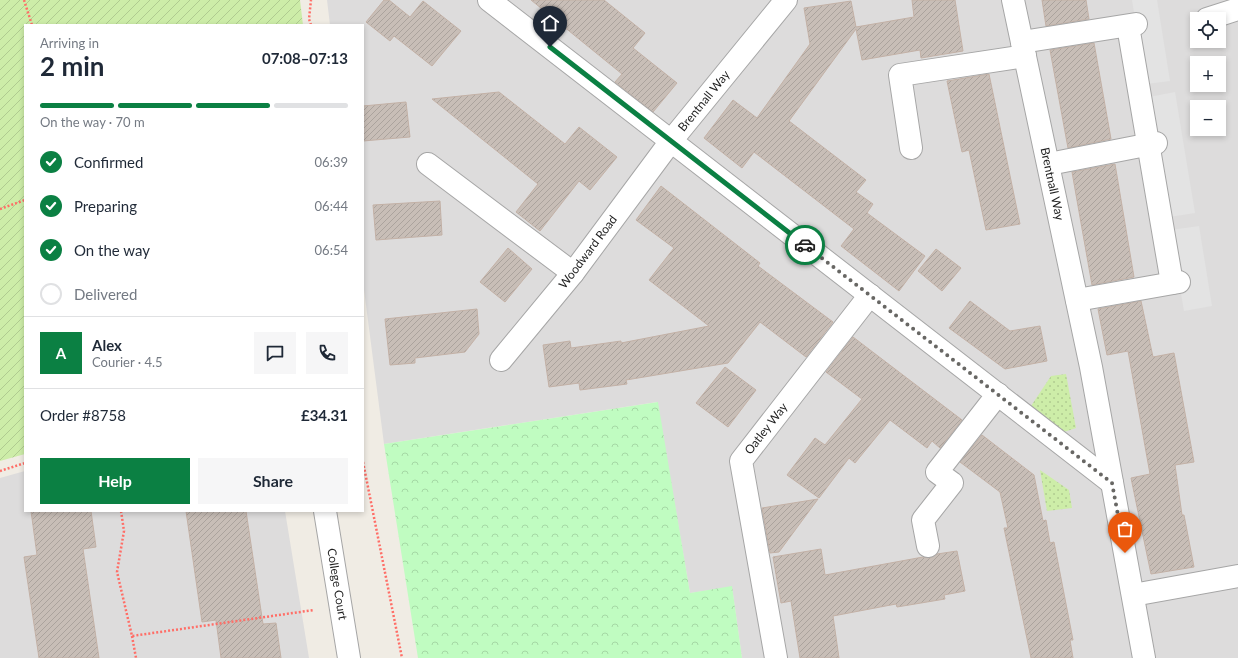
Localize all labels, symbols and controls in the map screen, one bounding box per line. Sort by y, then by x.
pin [533,6,567,47]
icon: home [539,12,561,34]
map controls [1190,12,1226,136]
button: locate [1190,12,1226,48]
text: Arriving in [40,35,99,51]
text: 07:08–07:13 [262,49,348,67]
text: 2 min [40,50,104,82]
button: + [1190,56,1226,92]
street label: Brentnall Way [674,67,733,134]
button: − [1190,100,1226,136]
text: On the way · 70 m [40,114,145,130]
street label: Brentnall Way [1038,146,1068,222]
icon: check [40,151,62,173]
text: Confirmed [74,153,143,171]
text: 06:39 [315,154,348,170]
icon: check [40,195,62,217]
text: Preparing [74,197,137,215]
text: 06:44 [315,198,348,214]
street label: Woodward Road [555,212,620,291]
courier [785,225,825,265]
icon: car [794,234,816,256]
icon: check [40,239,62,261]
text: On the way [74,241,150,259]
text: 06:54 [315,242,348,258]
text: Delivered [74,285,137,303]
button: chat [254,332,296,374]
button: phone [306,332,348,374]
text: Alex [92,336,122,354]
text: A [56,344,66,362]
text: Courier · 4.5 [92,354,163,370]
street label: Oatley Way [741,399,791,457]
text: Order #8758 [40,406,126,424]
text: £34.31 [301,406,348,424]
button: Help [40,458,190,504]
button: Share [198,458,348,504]
pin [1108,512,1142,553]
icon: bag [1114,518,1136,540]
street label: College Court [324,547,351,622]

